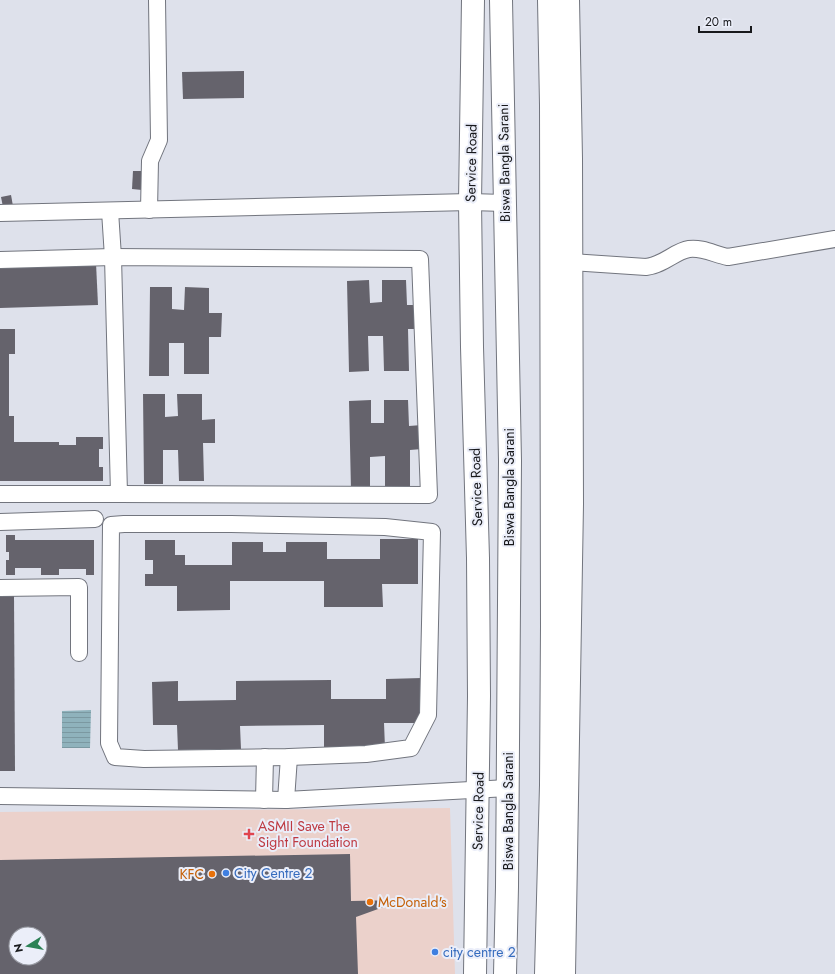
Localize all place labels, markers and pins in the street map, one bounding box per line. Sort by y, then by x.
place label: ASMII Save The Sight Foundation [258,816,358,852]
marker: ASMII Save The Sight Foundation [243,828,255,840]
place label: City Centre 2 [234,863,312,883]
place label: KFC [180,864,204,884]
marker: City Centre 2 [221,868,231,878]
marker: KFC [207,869,217,879]
place label: McDonald's [378,892,447,912]
marker: McDonald's [365,897,375,907]
place label: city centre 2 [443,942,516,962]
marker: city centre 2 [430,947,440,957]

